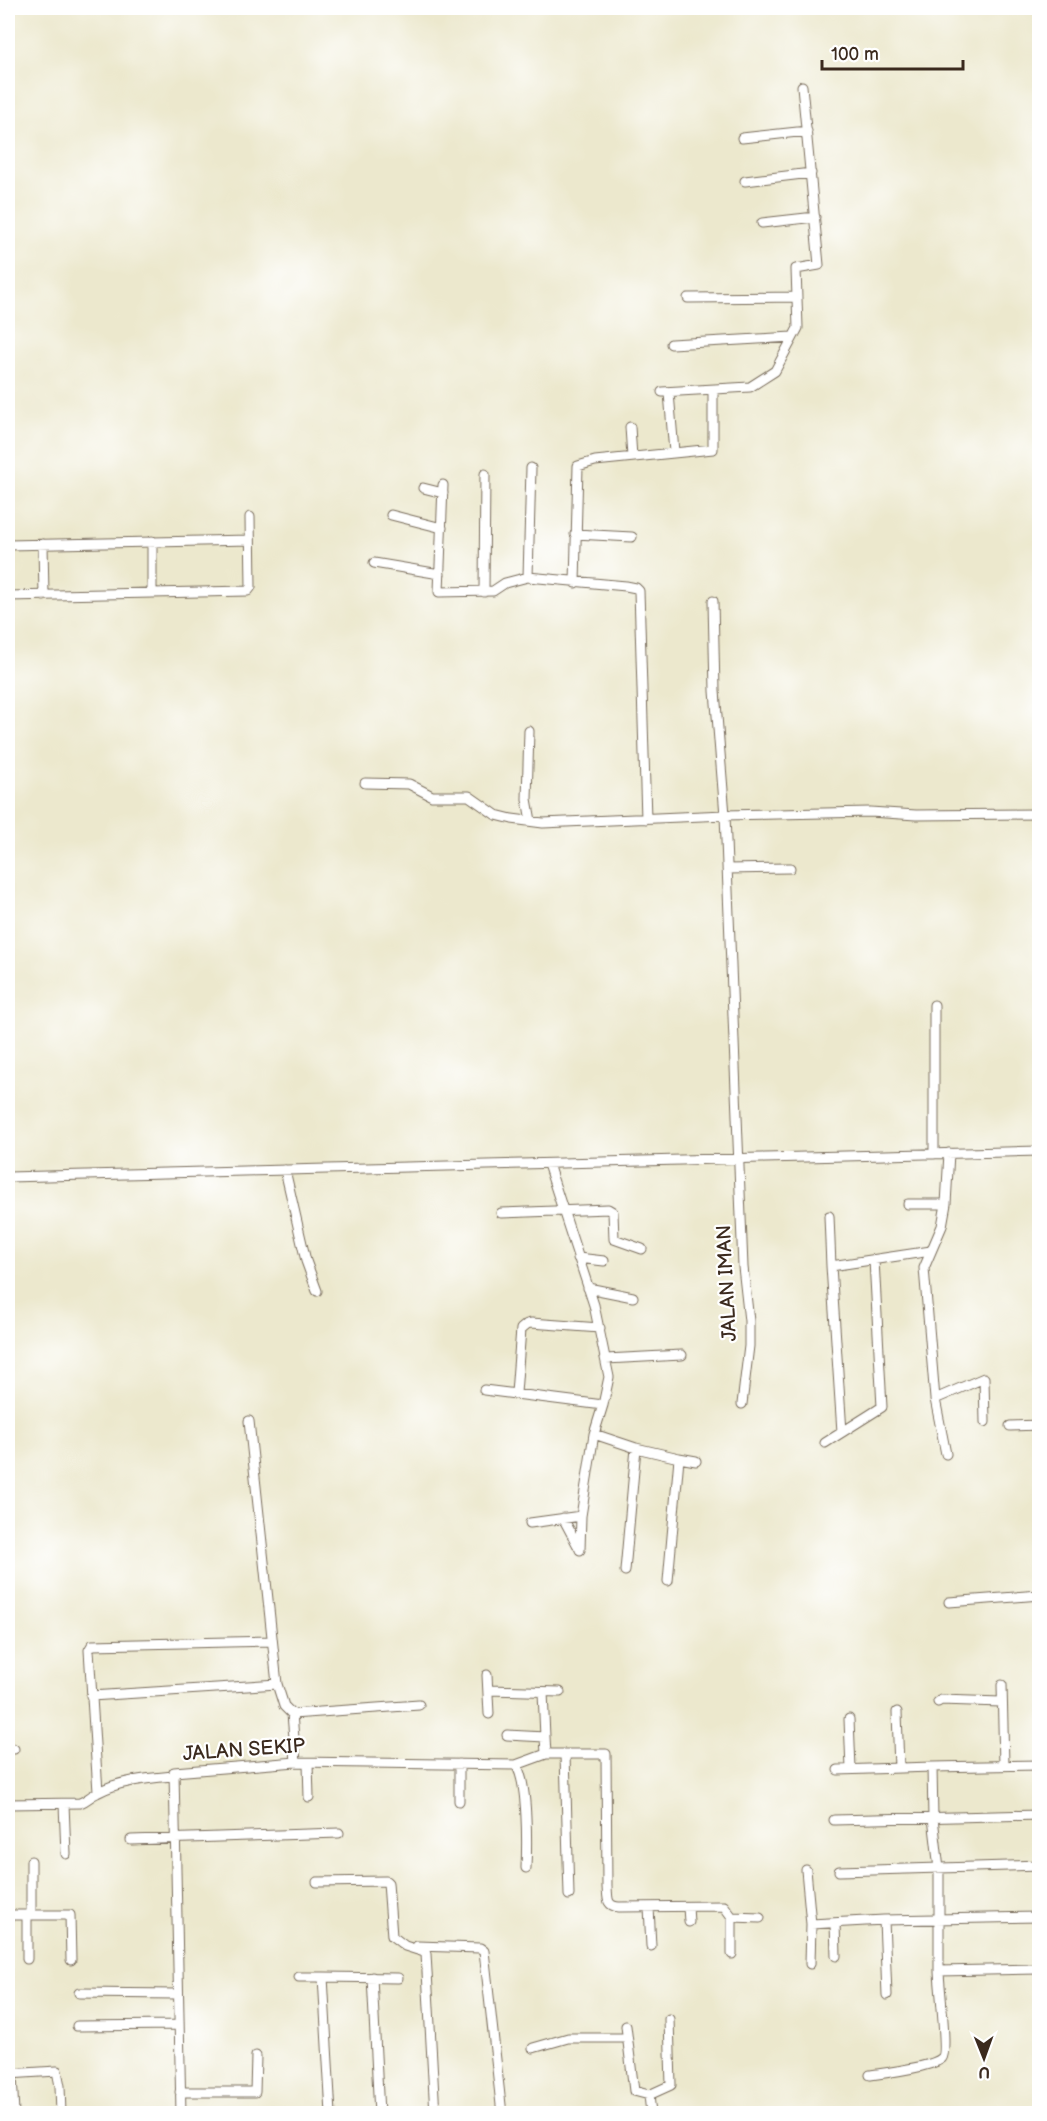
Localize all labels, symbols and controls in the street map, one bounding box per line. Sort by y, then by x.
scale bar [822,33,963,71]
text: 100 m [831,44,879,65]
street label: JALAN IMAN [712,1224,742,1342]
street label: JALAN SEKIP [182,1734,306,1766]
north arrow [954,2028,1014,2088]
text: U [978,2062,990,2081]

